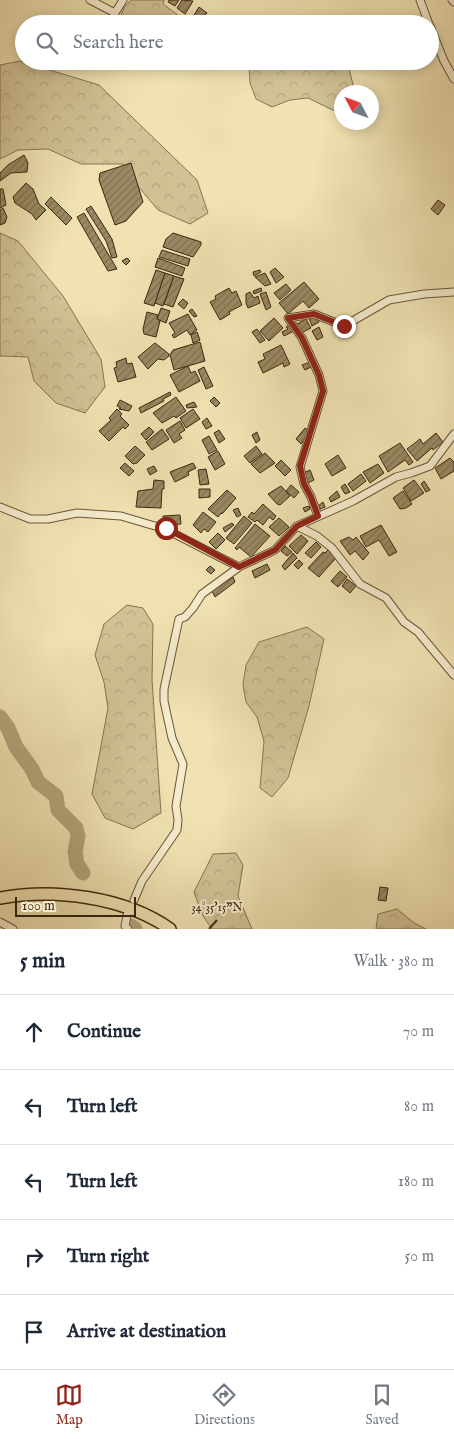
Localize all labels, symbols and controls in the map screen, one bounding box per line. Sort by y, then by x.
search box [15,15,439,70]
icon: search [33,29,61,57]
text: Search here [73,31,164,55]
north arrow [334,85,379,130]
route end [333,315,356,338]
route start [155,517,178,540]
scale bar [15,894,136,917]
text: 100 m [22,897,55,915]
text: 34°35'15"N [191,900,243,915]
text: 5 min [20,948,65,975]
text: Walk · 380 m [353,952,434,972]
icon: ahead [20,1018,48,1046]
text: Continue [67,1020,141,1044]
text: 70 m [403,1022,434,1042]
icon: left [20,1093,48,1121]
text: Turn left [67,1095,138,1119]
text: 80 m [404,1097,434,1117]
icon: left [20,1168,48,1196]
text: Turn left [67,1170,138,1194]
text: 180 m [398,1172,434,1192]
icon: right [20,1243,48,1271]
text: Turn right [67,1245,149,1269]
text: 50 m [405,1247,434,1267]
icon: arrive [20,1318,48,1346]
text: Arrive at destination [67,1320,226,1344]
tab: Map [55,1381,83,1429]
tab: Directions [194,1381,255,1429]
tab: Saved [366,1381,399,1429]

